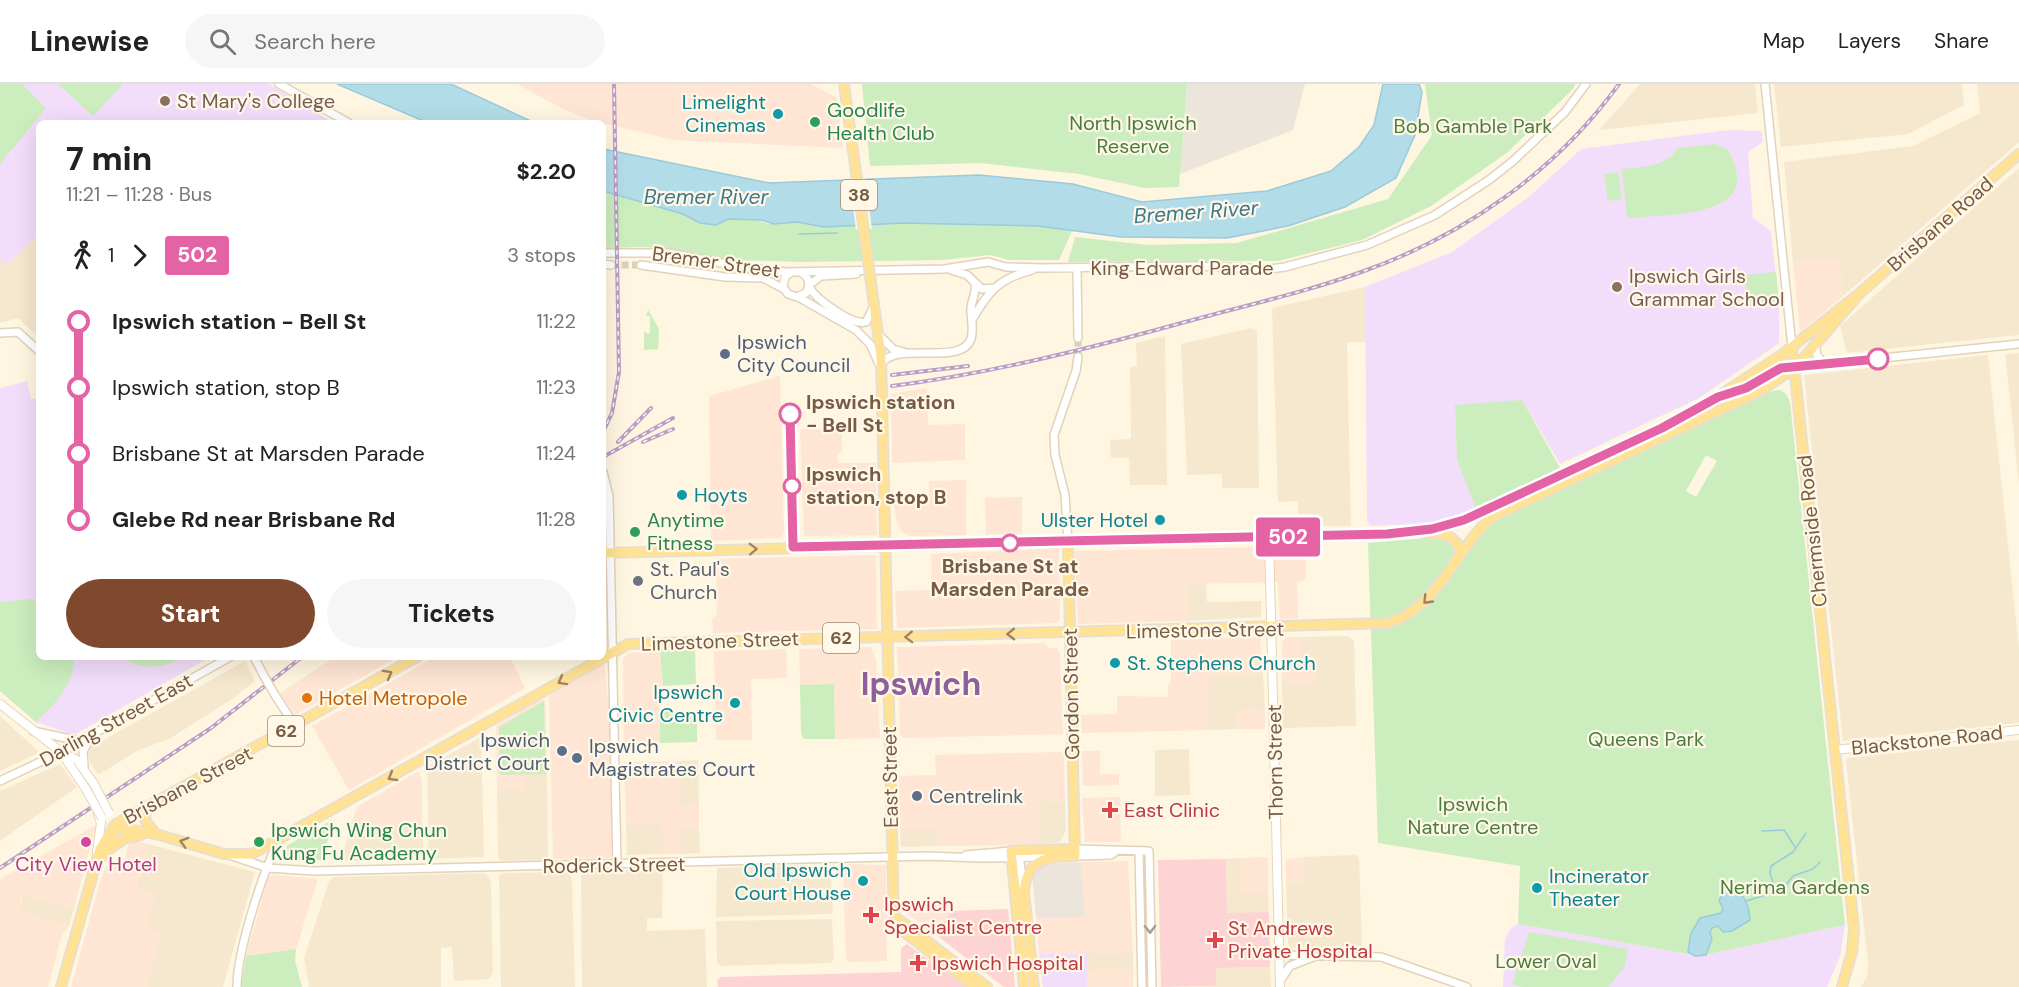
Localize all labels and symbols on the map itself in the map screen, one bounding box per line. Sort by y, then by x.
place label: St Mary's College [177,88,335,114]
place label: Limelight Cinemas [682,89,766,138]
marker: St Mary's College [158,94,172,108]
place label: Goodlife Health Club [827,97,935,146]
marker: Limelight Cinemas [771,107,785,121]
park label: North Ipswich Reserve [1069,110,1197,159]
park label: Bob Gamble Park [1394,113,1552,139]
marker: Goodlife Health Club [808,115,822,129]
street label: Brisbane Road [1882,171,1998,277]
road number: 38 [841,180,877,210]
water label: Bremer River [644,183,770,211]
water label: Bremer River [1133,194,1260,230]
street label: Bremer Street [650,240,782,284]
street label: King Edward Parade [1090,255,1274,281]
place label: Ipswich Girls Grammar School [1629,263,1784,312]
marker: Ipswich Girls Grammar School [1610,280,1624,294]
place label: Ipswich City Council [737,329,850,378]
marker: Ipswich City Council [718,347,732,361]
unlabelled marker [1867,348,1889,370]
place label: Ipswich station - Bell St [806,389,955,438]
marker: Ipswich station - Bell St [779,403,801,425]
street label: Chermside Road [1791,454,1833,608]
place label: Ipswich station, stop B [806,461,946,510]
marker: Ipswich station, stop B [783,477,801,495]
place label: Hoyts [694,482,748,508]
marker: Hoyts [675,488,689,502]
place label: Anytime Fitness [647,507,724,556]
place label: Ulster Hotel [1041,507,1148,533]
marker: Ulster Hotel [1153,513,1167,527]
line badge: 502 [1254,518,1322,556]
marker: Anytime Fitness [628,525,642,539]
marker: Brisbane St at Marsden Parade [1001,534,1019,552]
one-way arrow [748,542,757,555]
place label: Brisbane St at Marsden Parade [931,553,1089,602]
place label: St. Paul's Church [650,556,730,605]
marker: St. Paul's Church [631,574,645,588]
one-way arrow [1423,592,1434,603]
street label: Limestone Street [1126,616,1285,644]
road number: 62 [823,623,859,653]
street label: Limestone Street [640,625,800,657]
one-way arrow [1007,628,1016,641]
street label: Gordon Street [1057,628,1085,760]
one-way arrow [904,630,913,643]
place label: St. Stephens Church [1127,650,1316,676]
marker: St. Stephens Church [1108,656,1122,670]
district label: Ipswich [861,663,981,705]
street label: Darling Street East [35,667,197,773]
one-way arrow [382,670,392,681]
one-way arrow [558,674,568,685]
place label: Ipswich Civic Centre [608,679,723,728]
place label: Hotel Metropole [319,685,468,711]
marker: Hotel Metropole [300,691,314,705]
marker: Ipswich Civic Centre [728,696,742,710]
street label: Thorn Street [1261,704,1289,820]
road number: 62 [268,716,304,746]
street label: Blackstone Road [1850,719,2004,761]
street label: East Street [876,726,904,828]
park label: Queens Park [1588,726,1704,752]
place label: Ipswich District Court [425,727,550,776]
place label: Ipswich Magistrates Court [589,733,755,782]
street label: Brisbane Street [119,740,257,830]
marker: Ipswich District Court [555,744,569,758]
marker: Ipswich Magistrates Court [570,751,584,765]
one-way arrow [388,770,398,781]
place label: Centrelink [929,783,1023,809]
marker: Centrelink [910,789,924,803]
park label: Ipswich Nature Centre [1408,791,1538,840]
place label: East Clinic [1124,797,1220,823]
marker: East Clinic [1101,801,1119,819]
place label: Ipswich Wing Chun Kung Fu Academy [271,817,447,866]
marker: City View Hotel [79,835,93,849]
marker: Ipswich Wing Chun Kung Fu Academy [252,835,266,849]
one-way arrow [179,836,189,849]
place label: City View Hotel [15,851,157,877]
street label: Roderick Street [542,851,686,879]
place label: Old Ipswich Court House [734,857,851,906]
place label: Incinerator Theater [1549,863,1649,912]
marker: Old Ipswich Court House [856,874,870,888]
park label: Nerima Gardens [1720,874,1870,900]
marker: Incinerator Theater [1530,881,1544,895]
place label: Ipswich Specialist Centre [884,891,1042,940]
marker: Ipswich Specialist Centre [862,906,880,924]
place label: St Andrews Private Hospital [1228,915,1373,964]
one-way arrow [1144,924,1157,933]
marker: St Andrews Private Hospital [1206,931,1224,949]
park label: Lower Oval [1495,948,1597,974]
place label: Ipswich Hospital [932,950,1083,976]
marker: Ipswich Hospital [909,954,927,972]

